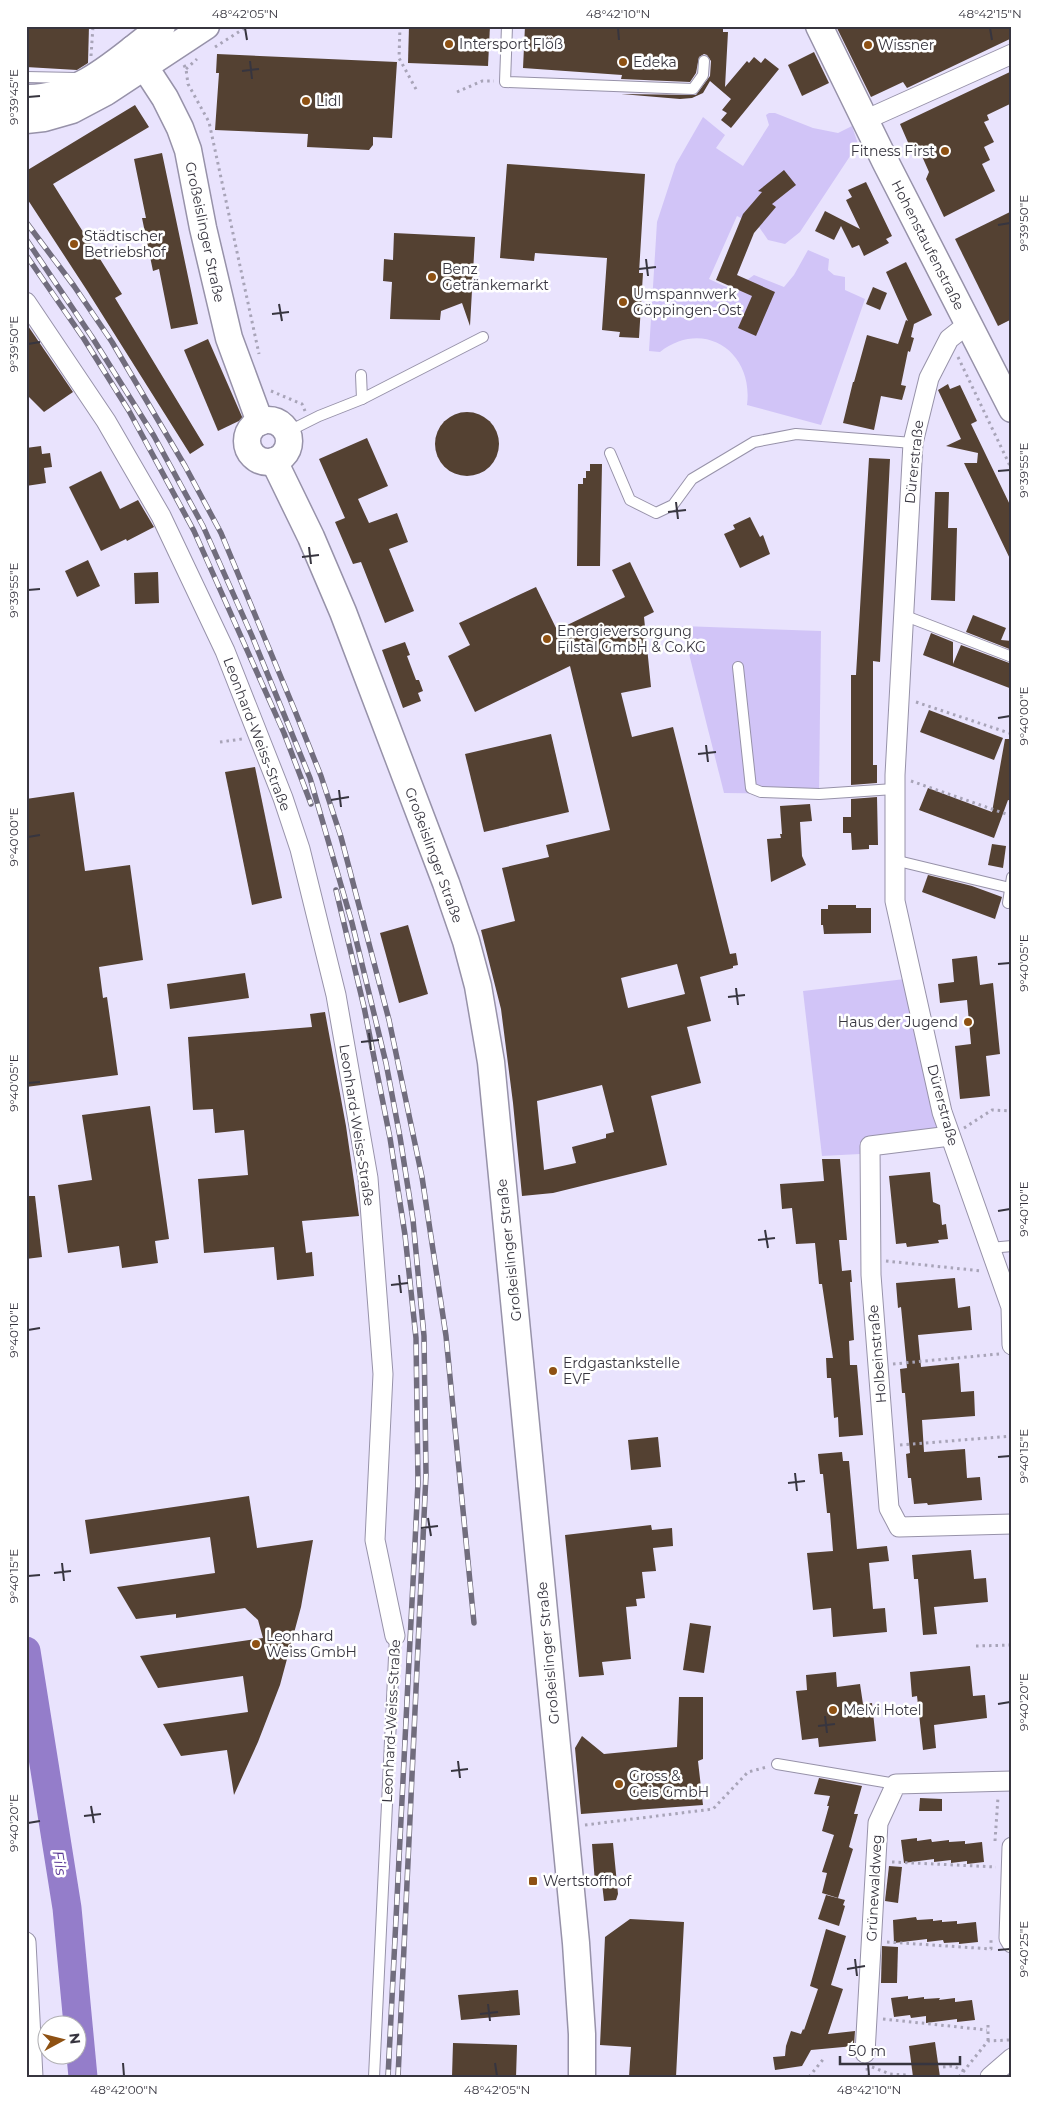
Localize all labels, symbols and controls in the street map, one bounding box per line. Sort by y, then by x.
text: 48°42'05"N [212,6,278,21]
text: 48°42'10"N [586,6,650,21]
text: 48°42'15"N [958,6,1022,21]
place label: Intersport Flöß [459,35,563,53]
place label: Wissner [878,36,935,54]
marker: Intersport Flöß [443,38,455,50]
marker: Wissner [862,39,874,51]
place label: Edeka [633,53,677,71]
marker: Edeka [617,56,629,68]
text: 9°39'45"E [6,69,21,125]
place label: Lidl [316,92,341,110]
marker: Lidl [300,95,312,107]
place label: Fitness First [851,142,935,160]
marker: Fitness First [939,145,951,157]
street label: Großeislinger Straße [181,160,229,304]
street label: Hohenstaufenstraße [887,177,969,313]
text: 9°39'50"E [1016,195,1031,251]
place label: Städtischer Betriebshof [84,227,167,261]
marker: Städtischer Betriebshof [68,238,80,250]
place label: Benz Getränkemarkt [442,260,549,294]
marker: Benz Getränkemarkt [426,271,438,283]
place label: Umspannwerk Göppingen-Ost [633,285,742,319]
marker: Umspannwerk Göppingen-Ost [617,296,629,308]
text: 9°39'50"E [6,316,21,372]
street label: Dürerstraße [901,419,927,505]
text: 9°39'55"E [1016,442,1031,498]
text: 9°39'55"E [6,562,21,618]
place label: Energieversorgung Filstal GmbH & Co.KG [557,622,706,656]
marker: Energieversorgung Filstal GmbH & Co.KG [541,633,553,645]
street label: Leonhard-Weiss-Straße [219,654,295,814]
text: 9°40'00"E [1016,687,1031,745]
street label: Großeislinger Straße [401,785,467,925]
text: 9°40'00"E [6,808,21,866]
text: 9°40'05"E [1016,934,1031,992]
place label: Haus der Jugend [838,1013,958,1031]
marker: Haus der Jugend [962,1016,974,1028]
street label: Leonhard-Weiss-Straße [335,1043,379,1207]
text: 9°40'05"E [6,1054,21,1112]
street label: Dürerstraße [923,1062,963,1148]
street label: Großeislinger Straße [493,1178,525,1322]
text: 9°40'10"E [1016,1181,1031,1237]
text: 9°40'10"E [6,1302,21,1358]
street label: Holbeinstraße [864,1304,890,1404]
place label: Erdgastankstelle EVF [563,1354,680,1388]
marker: Erdgastankstelle EVF [547,1365,559,1377]
text: 9°40'15"E [1016,1429,1031,1483]
text: 9°40'15"E [6,1549,21,1603]
street label: Großeislinger Straße [533,1581,563,1725]
place label: Leonhard Weiss GmbH [266,1627,357,1661]
marker: Leonhard Weiss GmbH [250,1638,262,1650]
street label: Leonhard-Weiss-Straße [378,1639,404,1803]
text: 9°40'20"E [1016,1673,1031,1731]
place label: Melvi Hotel [843,1701,921,1719]
marker: Melvi Hotel [827,1704,839,1716]
place label: Gross & Geis GmbH [629,1767,709,1801]
marker: Gross & Geis GmbH [613,1778,625,1790]
text: 9°40'20"E [6,1794,21,1852]
street label: Grünewaldweg [862,1834,886,1942]
water label: Fils [49,1849,71,1877]
place label: Wertstoffhof [543,1872,633,1890]
marker: Wertstoffhof [527,1875,539,1887]
text: 9°40'25"E [1016,1921,1031,1977]
north arrow [38,2016,88,2066]
text: N [65,2032,85,2045]
scale bar [840,2033,960,2065]
text: 50 m [848,2041,886,2060]
text: 48°42'00"N [90,2082,158,2097]
text: 48°42'05"N [464,2082,530,2097]
text: 48°42'10"N [837,2082,901,2097]

